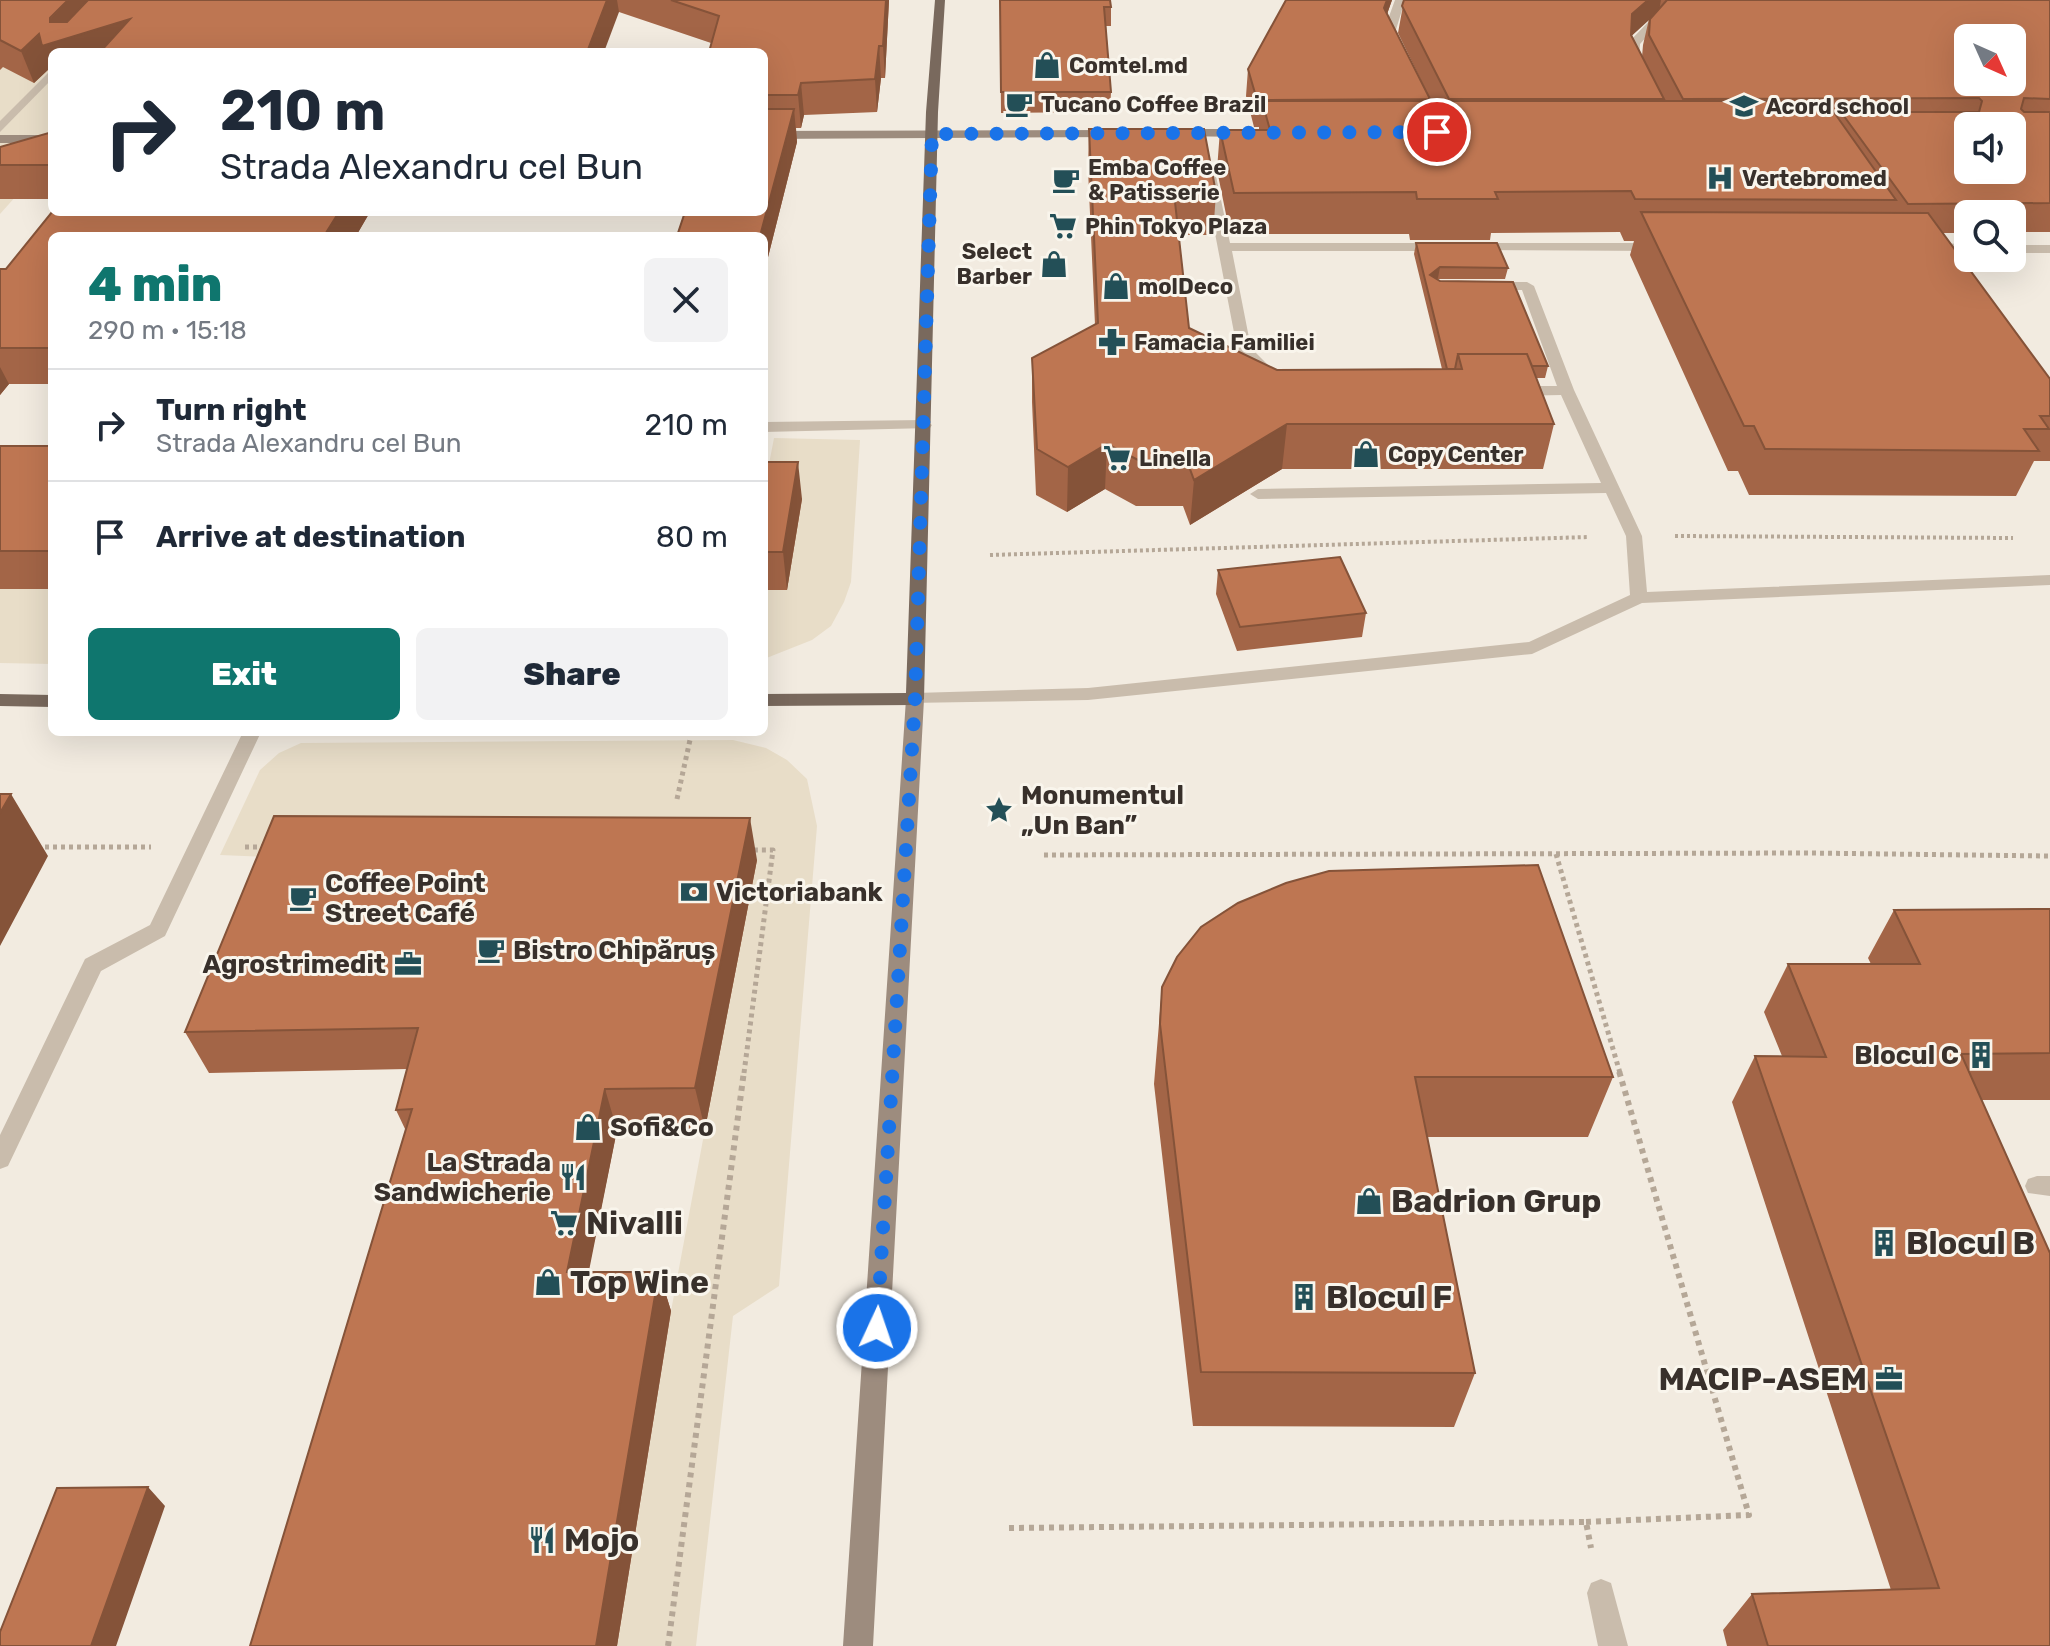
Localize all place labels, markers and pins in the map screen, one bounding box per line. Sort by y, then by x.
shop icon: Comtel.md [1032,50,1062,80]
place label: Comtel.md [1069,52,1188,79]
cafe icon: Tucano Coffee Brazil [1004,89,1034,119]
place label: Tucano Coffee Brazil [1041,91,1266,118]
school or university icon: Acord school [1729,91,1759,121]
place label: Acord school [1766,93,1909,120]
pin [1403,98,1471,166]
place label: Emba Coffee & Patisserie [1088,154,1226,206]
hospital icon: Vertebromed [1705,163,1735,193]
cafe icon: Emba Coffee & Patisserie [1051,165,1081,195]
place label: Vertebromed [1742,165,1887,192]
supermarket icon: Phin Tokyo Plaza [1048,211,1078,241]
place label: Phin Tokyo Plaza [1085,213,1267,240]
place label: Select Barber [957,238,1032,290]
shop icon: Select Barber [1039,249,1069,279]
shop icon: molDeco [1101,271,1131,301]
place label: molDeco [1138,273,1233,300]
pharmacy icon: Famacia Familiei [1097,327,1127,357]
place label: Famacia Familiei [1134,329,1315,356]
shop icon: Copy Center [1351,439,1381,469]
place label: Copy Center [1388,441,1523,468]
supermarket icon: Linella [1102,443,1132,473]
place label: Linella [1139,445,1211,472]
place label: Monumentul „Un Ban” [1021,780,1184,841]
place icon: Monumentul „Un Ban” [984,795,1014,825]
place label: Coffee Point Street Café [325,868,486,929]
bank icon: Victoriabank [679,877,709,907]
place label: Victoriabank [716,877,884,908]
cafe icon: Coffee Point Street Café [288,883,318,913]
cafe icon: Bistro Chipăruș [476,935,506,965]
place label: Bistro Chipăruș [513,935,716,966]
place label: Agrostrimedit [203,949,386,980]
office icon: Agrostrimedit [393,949,423,979]
place label: Blocul C [1854,1040,1959,1071]
building icon: Blocul C [1966,1040,1996,1070]
shop icon: Sofi&Co [573,1112,603,1142]
place label: Sofi&Co [610,1112,714,1143]
place label: La Strada Sandwicherie [374,1147,551,1208]
restaurant icon: La Strada Sandwicherie [558,1162,588,1192]
place label: Badrion Grup [1391,1182,1602,1220]
shop icon: Badrion Grup [1354,1186,1384,1216]
place label: Nivalli [586,1204,683,1242]
supermarket icon: Nivalli [549,1208,579,1238]
place label: Blocul B [1906,1224,2035,1262]
building icon: Blocul B [1869,1228,1899,1258]
place label: Top Wine [570,1263,709,1301]
shop icon: Top Wine [533,1267,563,1297]
place label: Blocul F [1326,1278,1452,1316]
building icon: Blocul F [1289,1282,1319,1312]
place label: MACIP-ASEM [1658,1360,1867,1398]
office icon: MACIP-ASEM [1874,1364,1904,1394]
place label: Mojo [564,1521,639,1559]
restaurant icon: Mojo [527,1525,557,1555]

